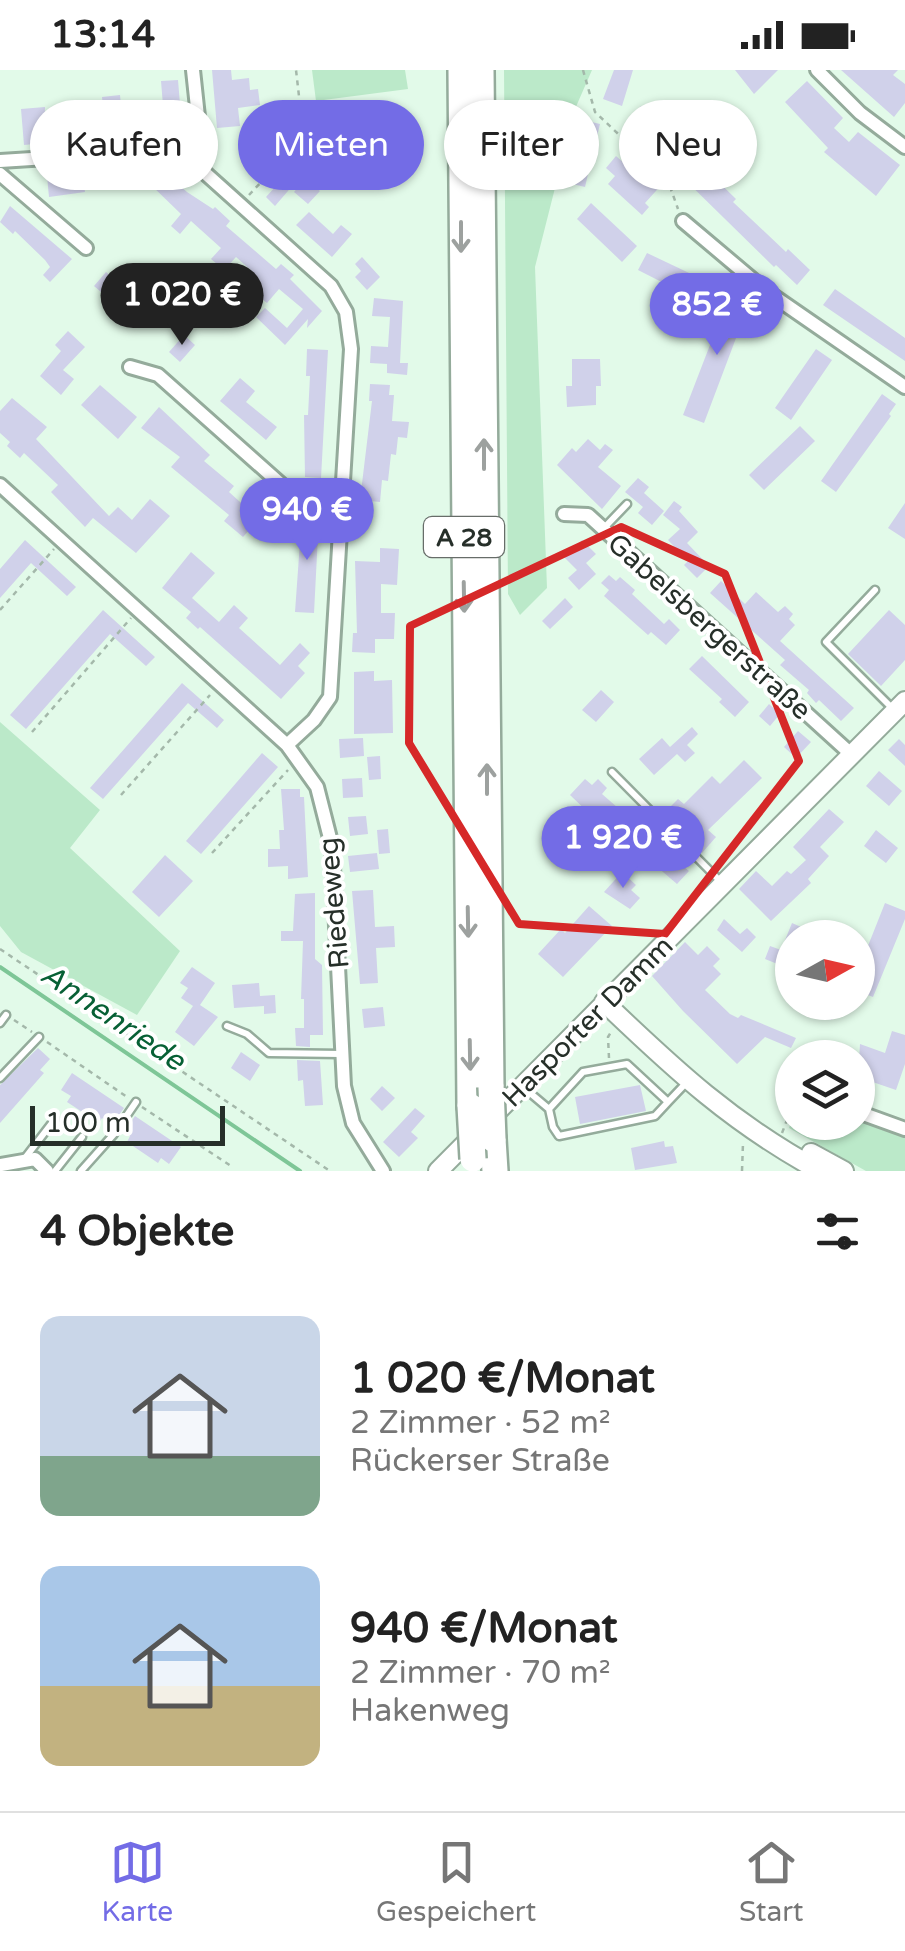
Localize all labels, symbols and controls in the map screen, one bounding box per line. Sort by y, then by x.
text: 13:14 [50,12,155,58]
chip: Kaufen [30,100,218,190]
chip: Mieten [238,100,424,190]
chip: Filter [444,100,599,190]
chip: Neu [619,100,757,190]
one-way arrow [452,220,470,253]
pin: 1 020 € [90,263,274,348]
pin: 852 € [647,273,787,358]
text: 1 020 € [123,276,241,314]
text: 852 € [672,286,762,324]
one-way arrow [474,439,494,472]
pin: 940 € [237,478,377,563]
text: 940 € [262,491,352,529]
road number: A 28 [424,517,504,557]
street label: Gabelsbergerstraße [600,526,818,727]
one-way arrow [454,580,474,613]
one-way arrow [478,764,496,796]
pin: 1 920 € [531,806,715,891]
text: 1 920 € [564,819,682,857]
street label: Riedeweg [311,836,357,970]
one-way arrow [458,906,477,938]
north arrow [775,920,875,1020]
map controls [775,920,875,1140]
street label: Hasporter Damm [495,929,680,1114]
water label: Annenriede [34,956,193,1080]
one-way arrow [460,1039,479,1071]
button: layers [775,1040,875,1140]
scale bar [30,1101,225,1146]
text: 100 m [45,1106,131,1140]
icon: filters [810,1204,865,1259]
text: 4 Objekte [40,1206,234,1257]
text: 1 020 €/Monat [350,1353,655,1404]
icon: home [120,1356,240,1476]
text: 2 Zimmer · 52 m² [350,1404,611,1442]
text: Rückerser Straße [350,1442,610,1480]
text: 940 €/Monat [350,1603,618,1654]
icon: home [120,1606,240,1726]
text: 2 Zimmer · 70 m² [350,1654,611,1692]
text: Hakenweg [350,1692,510,1730]
tab: Karte [101,1835,173,1929]
tab: Gespeichert [376,1835,536,1929]
tab: Start [739,1835,804,1929]

